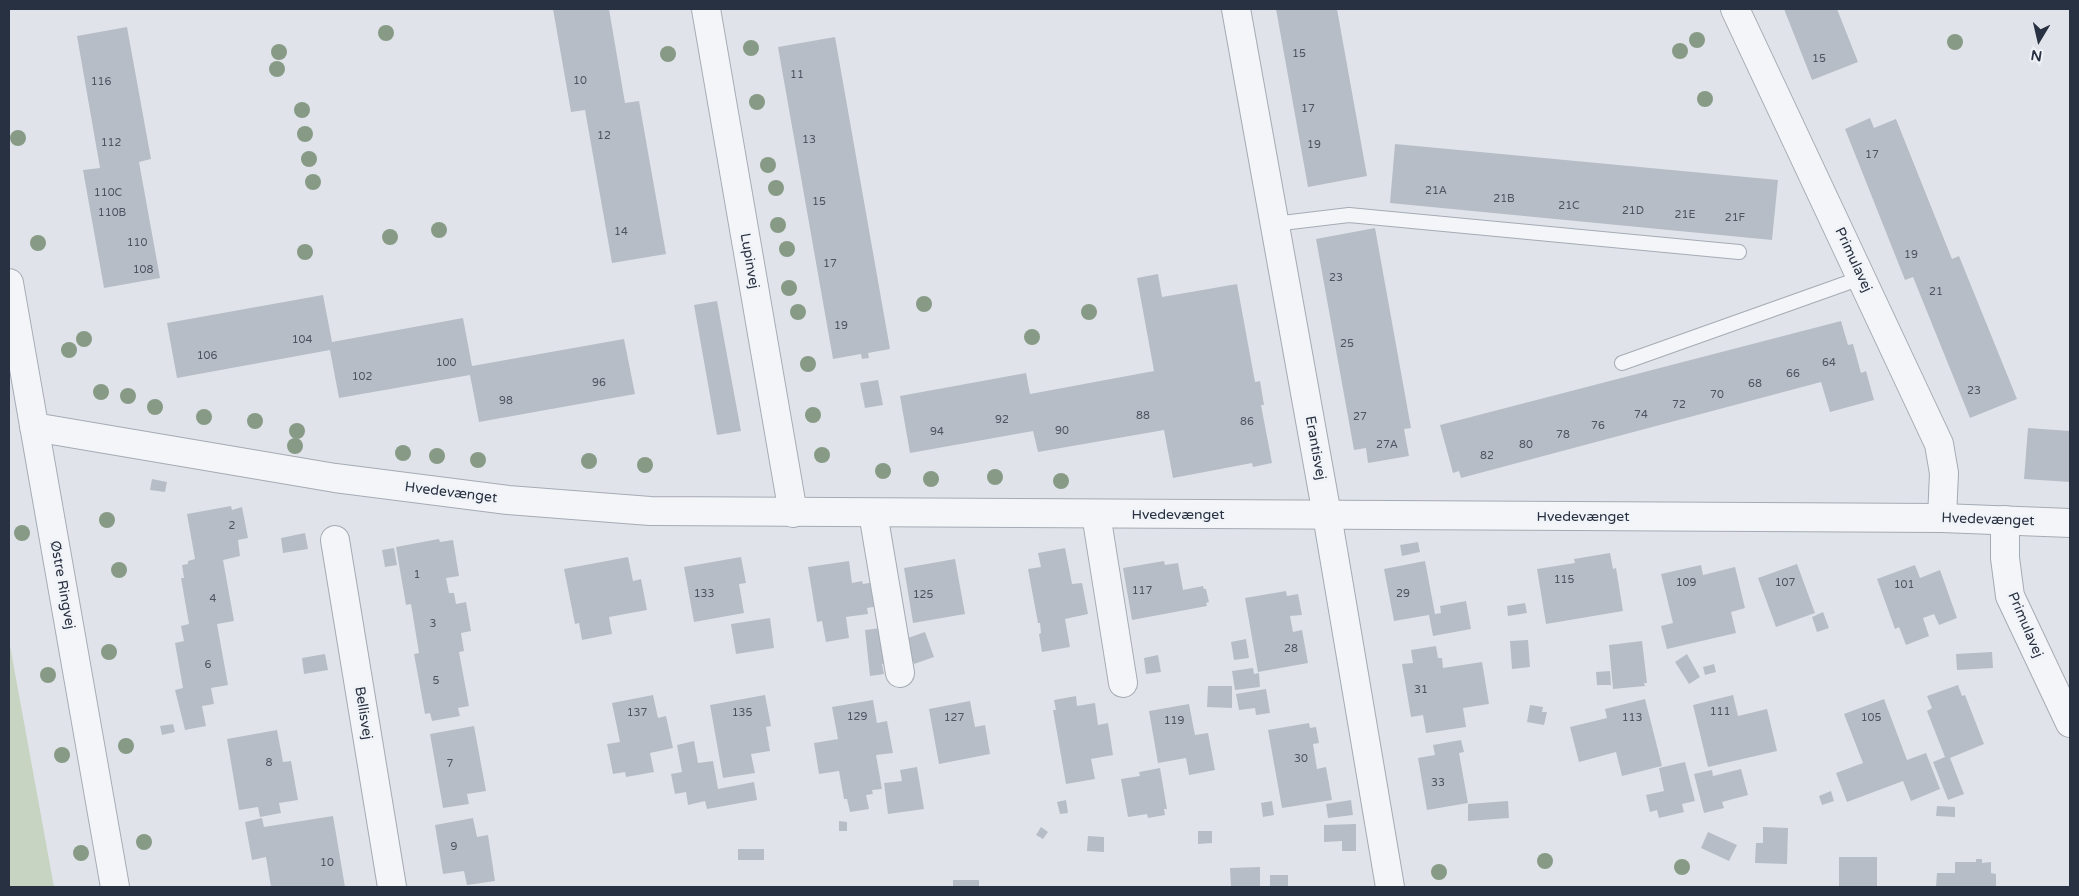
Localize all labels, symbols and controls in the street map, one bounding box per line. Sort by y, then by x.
north arrow [2014,15,2064,65]
text: N [2030,46,2043,65]
house number: 15 [1292,47,1306,61]
house number: 15 [1812,52,1826,66]
house number: 11 [790,68,804,82]
house number: 10 [573,74,587,88]
house number: 116 [91,75,111,89]
house number: 17 [1301,102,1315,116]
house number: 12 [597,129,611,143]
house number: 13 [802,133,816,147]
house number: 112 [101,136,121,150]
house number: 19 [1307,138,1321,152]
house number: 17 [1865,148,1879,162]
house number: 21A [1425,184,1447,198]
house number: 110C [94,186,122,200]
house number: 21B [1493,192,1515,206]
house number: 15 [812,195,826,209]
house number: 21C [1558,199,1580,213]
house number: 21D [1622,204,1644,218]
house number: 110B [98,206,126,220]
house number: 21E [1675,208,1695,222]
house number: 21F [1725,211,1745,225]
house number: 14 [614,225,628,239]
street label: Primulavej [1831,225,1875,295]
street label: Lupinvej [736,232,762,290]
house number: 110 [127,236,147,250]
house number: 19 [1904,248,1918,262]
house number: 17 [823,257,837,271]
house number: 108 [133,263,153,277]
house number: 23 [1329,271,1343,285]
house number: 21 [1929,285,1943,299]
house number: 19 [834,319,848,333]
house number: 104 [292,333,312,347]
house number: 25 [1340,337,1354,351]
house number: 106 [197,349,217,363]
house number: 100 [436,356,456,370]
house number: 64 [1822,356,1836,370]
house number: 66 [1786,367,1800,381]
house number: 102 [352,370,372,384]
house number: 96 [592,376,606,390]
house number: 68 [1748,377,1762,391]
house number: 23 [1967,384,1981,398]
house number: 70 [1710,388,1724,402]
house number: 98 [499,394,513,408]
house number: 72 [1672,398,1686,412]
house number: 74 [1634,408,1648,422]
house number: 88 [1136,409,1150,423]
house number: 27 [1353,410,1367,424]
house number: 92 [995,413,1009,427]
house number: 86 [1240,415,1254,429]
street label: Erantisvej [1301,415,1329,481]
house number: 76 [1591,419,1605,433]
house number: 90 [1055,424,1069,438]
house number: 94 [930,425,944,439]
house number: 78 [1556,428,1570,442]
house number: 27A [1376,438,1398,452]
house number: 80 [1519,438,1533,452]
house number: 82 [1480,449,1494,463]
street label: Hvedevænget [404,479,498,507]
street label: Hvedevænget [1131,507,1225,523]
street label: Hvedevænget [1536,509,1630,525]
street label: Hvedevænget [1941,510,2035,530]
house number: 2 [229,519,235,533]
street label: Østre Ringvej [46,539,78,631]
house number: 1 [414,568,420,582]
house number: 115 [1554,573,1574,587]
house number: 109 [1676,576,1696,590]
house number: 107 [1775,576,1795,590]
house number: 101 [1894,578,1914,592]
house number: 117 [1132,584,1152,598]
house number: 133 [694,587,714,601]
house number: 29 [1396,587,1410,601]
house number: 125 [913,588,933,602]
street label: Primulavej [2004,590,2046,660]
house number: 4 [210,592,216,606]
house number: 3 [430,617,436,631]
house number: 28 [1284,642,1298,656]
house number: 6 [205,658,211,672]
house number: 5 [433,674,439,688]
house number: 31 [1414,683,1428,697]
street label: Bellisvej [351,685,375,741]
house number: 111 [1710,705,1730,719]
house number: 137 [627,706,647,720]
house number: 135 [732,706,752,720]
house number: 129 [847,710,867,724]
house number: 127 [944,711,964,725]
house number: 113 [1622,711,1642,725]
house number: 105 [1861,711,1881,725]
house number: 119 [1164,714,1184,728]
house number: 30 [1294,752,1308,766]
house number: 8 [266,756,272,770]
house number: 7 [447,757,453,771]
house number: 33 [1431,776,1445,790]
house number: 9 [451,840,457,854]
house number: 10 [320,856,334,870]

